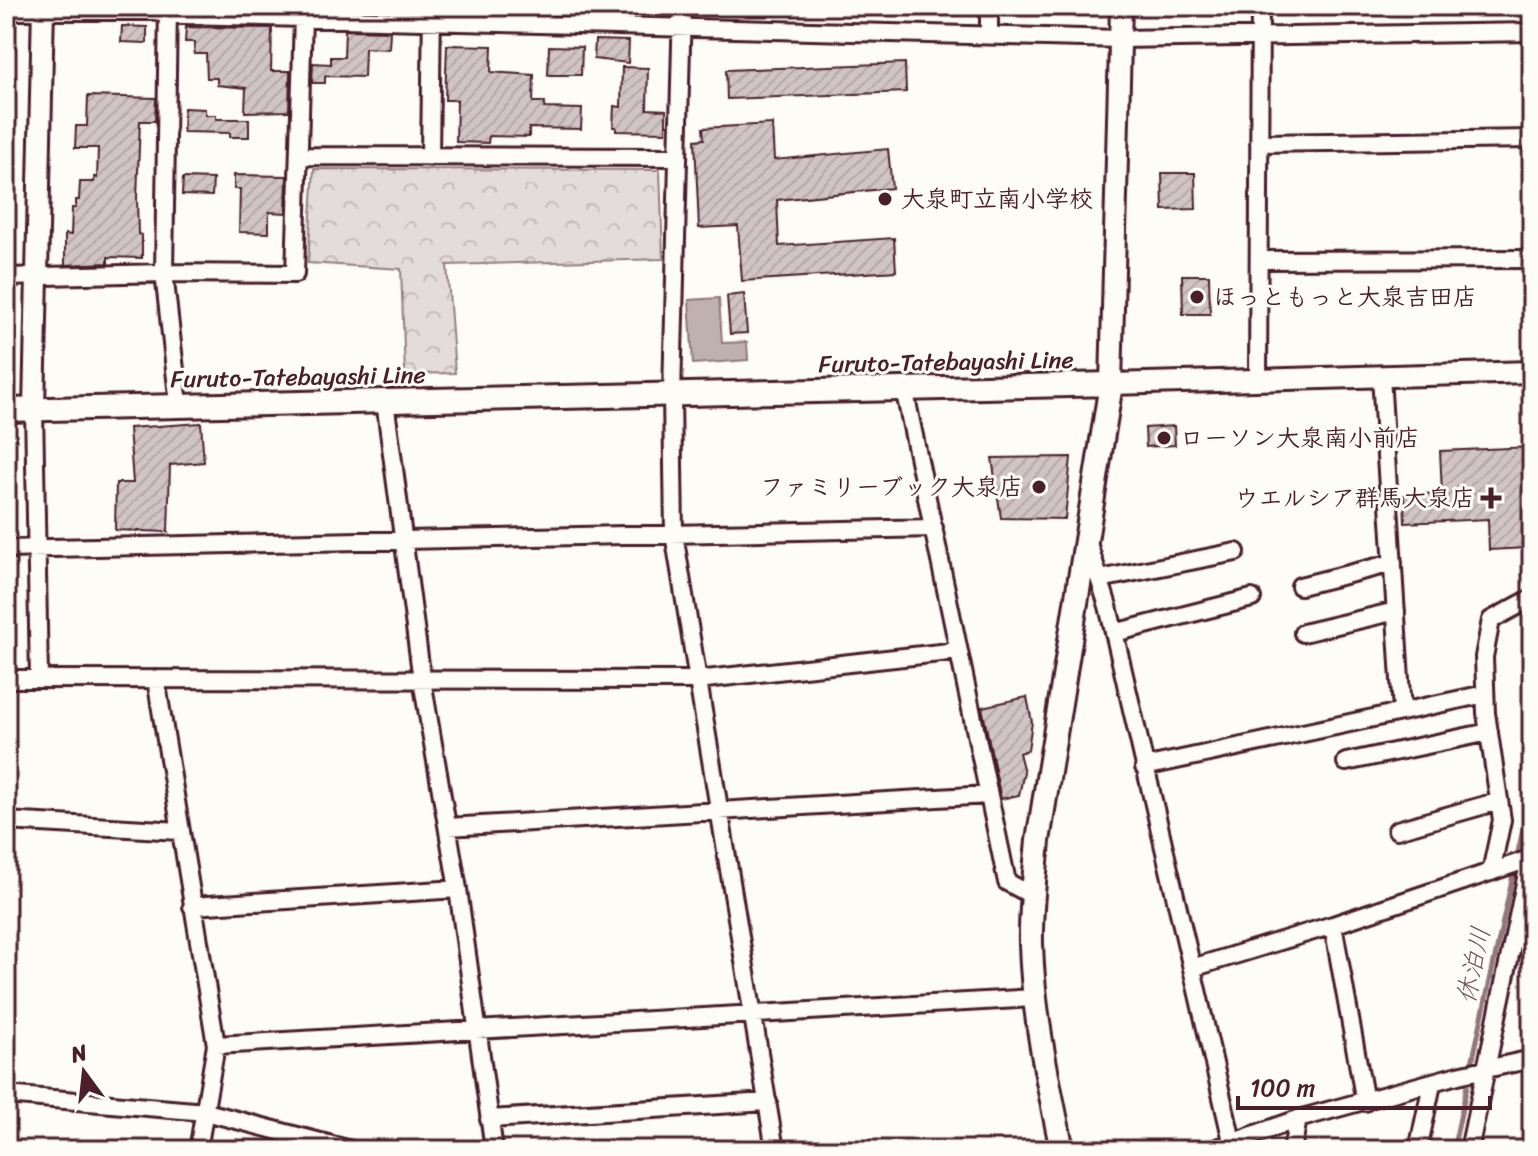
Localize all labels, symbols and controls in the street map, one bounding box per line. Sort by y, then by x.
place label: 大泉町立南小学校 [901,178,1093,220]
marker: 大泉町立南小学校 [876,190,894,208]
place label: ほっともっと大泉吉田店 [1213,276,1477,318]
marker: ほっともっと大泉吉田店 [1188,288,1206,306]
street label: Furuto-Tatebayashi Line [818,339,1074,385]
street label: Furuto-Tatebayashi Line [170,354,426,400]
place label: ローソン大泉南小前店 [1180,417,1420,459]
marker: ローソン大泉南小前店 [1155,429,1173,447]
place label: ファミリーブック大泉店 [760,466,1023,508]
place label: ウエルシア群馬大泉店 [1235,477,1475,519]
marker: ファミリーブック大泉店 [1030,478,1048,496]
marker: ウエルシア群馬大泉店 [1482,489,1500,507]
water label: 休泊川 [1442,922,1504,1008]
north arrow [44,1032,124,1112]
text: N [66,1032,92,1074]
scale bar [1238,1060,1490,1110]
text: 100 m [1250,1067,1315,1109]

